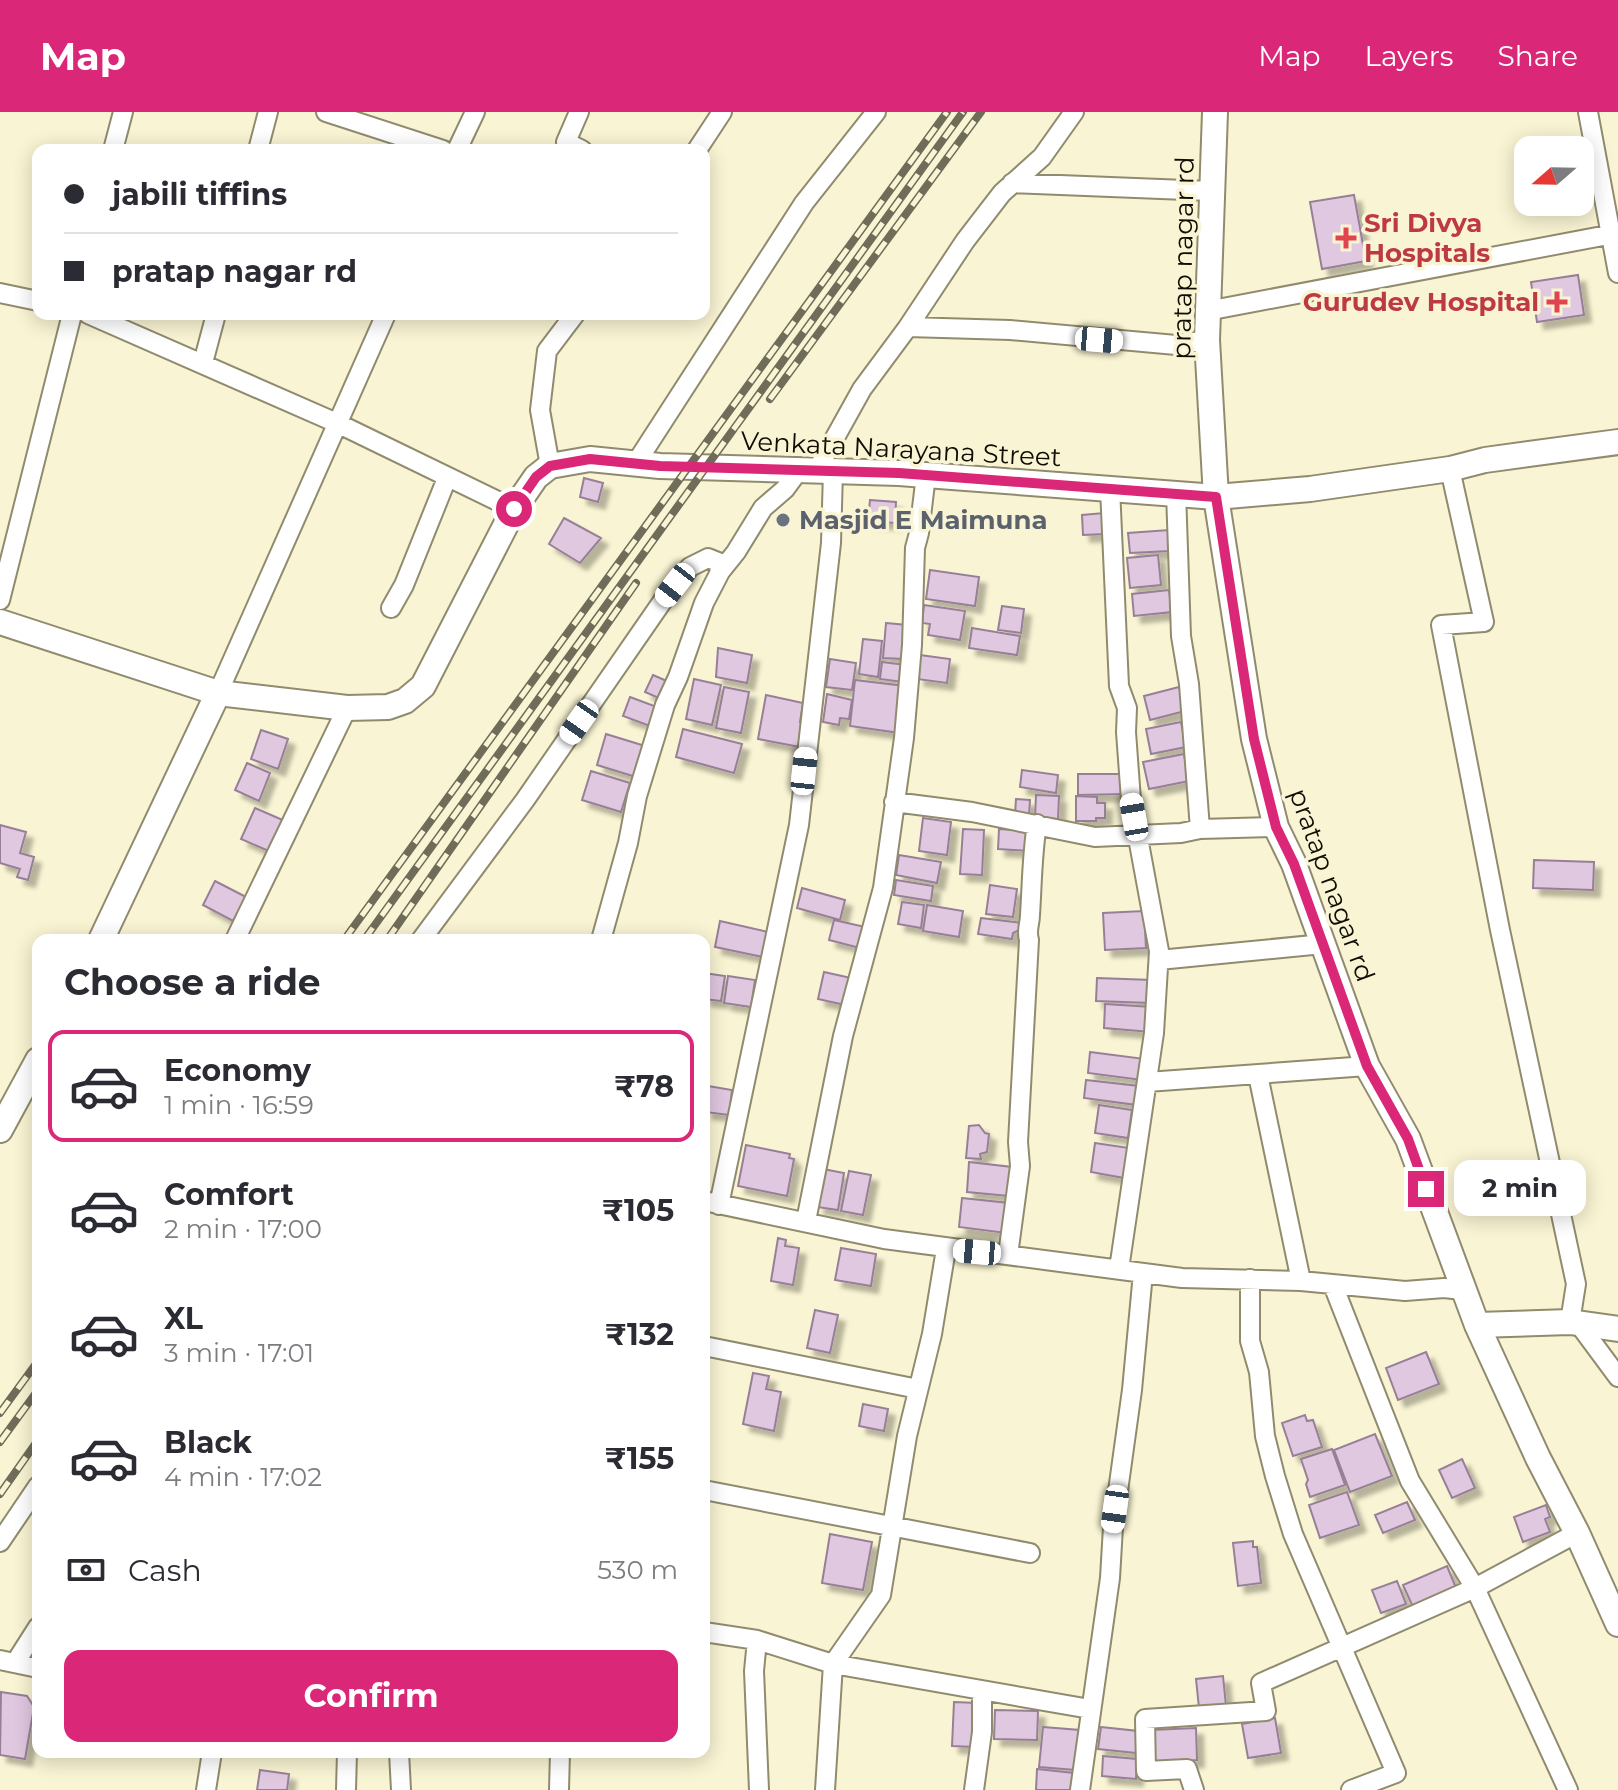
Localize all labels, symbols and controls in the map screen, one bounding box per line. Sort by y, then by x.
text: Map [40,33,126,80]
text: Map [1258,39,1321,73]
text: Layers [1365,39,1454,73]
text: Share [1498,39,1578,73]
north arrow [1514,136,1594,216]
map controls [1514,136,1594,216]
street label: pratap nagar rd [1165,156,1201,360]
text: jabili tiffins [112,176,287,213]
place label: Sri Divya Hospitals [1364,207,1490,269]
marker: Sri Divya Hospitals [1335,227,1357,249]
text: pratap nagar rd [112,253,357,290]
place label: Gurudev Hospital [1303,286,1539,318]
marker: Gurudev Hospital [1546,291,1568,313]
car [1074,326,1124,354]
street label: Venkata Narayana Street [740,425,1062,473]
route start [496,491,532,527]
place label: Masjid E Maimuna [799,504,1047,536]
marker: Masjid E Maimuna [774,511,792,529]
car [651,559,699,611]
car [555,695,603,749]
car [790,746,818,796]
street label: pratap nagar rd [1282,784,1382,986]
car [1118,791,1150,843]
text: Choose a ride [64,960,321,1004]
icon: car [68,1050,140,1122]
text: Economy [164,1052,311,1089]
text: ₹78 [614,1068,674,1105]
text: 1 min · 16:59 [164,1089,314,1121]
callout: 2 min [1454,1161,1586,1217]
route end [1408,1171,1444,1207]
text: 2 min [1482,1172,1558,1204]
icon: car [68,1174,140,1246]
text: Comfort [164,1176,294,1213]
text: ₹105 [602,1192,674,1229]
text: 2 min · 17:00 [164,1213,322,1245]
car [952,1238,1002,1266]
icon: car [68,1298,140,1370]
text: XL [164,1300,203,1337]
text: ₹132 [605,1316,674,1353]
text: 3 min · 17:01 [164,1337,314,1369]
icon: car [68,1422,140,1494]
text: Black [164,1424,252,1461]
text: ₹155 [605,1440,674,1477]
text: 4 min · 17:02 [164,1461,322,1493]
car [1100,1484,1130,1534]
icon: cash [64,1548,108,1592]
text: Cash [128,1552,202,1589]
text: 530 m [597,1554,678,1586]
button: Confirm [64,1650,678,1742]

